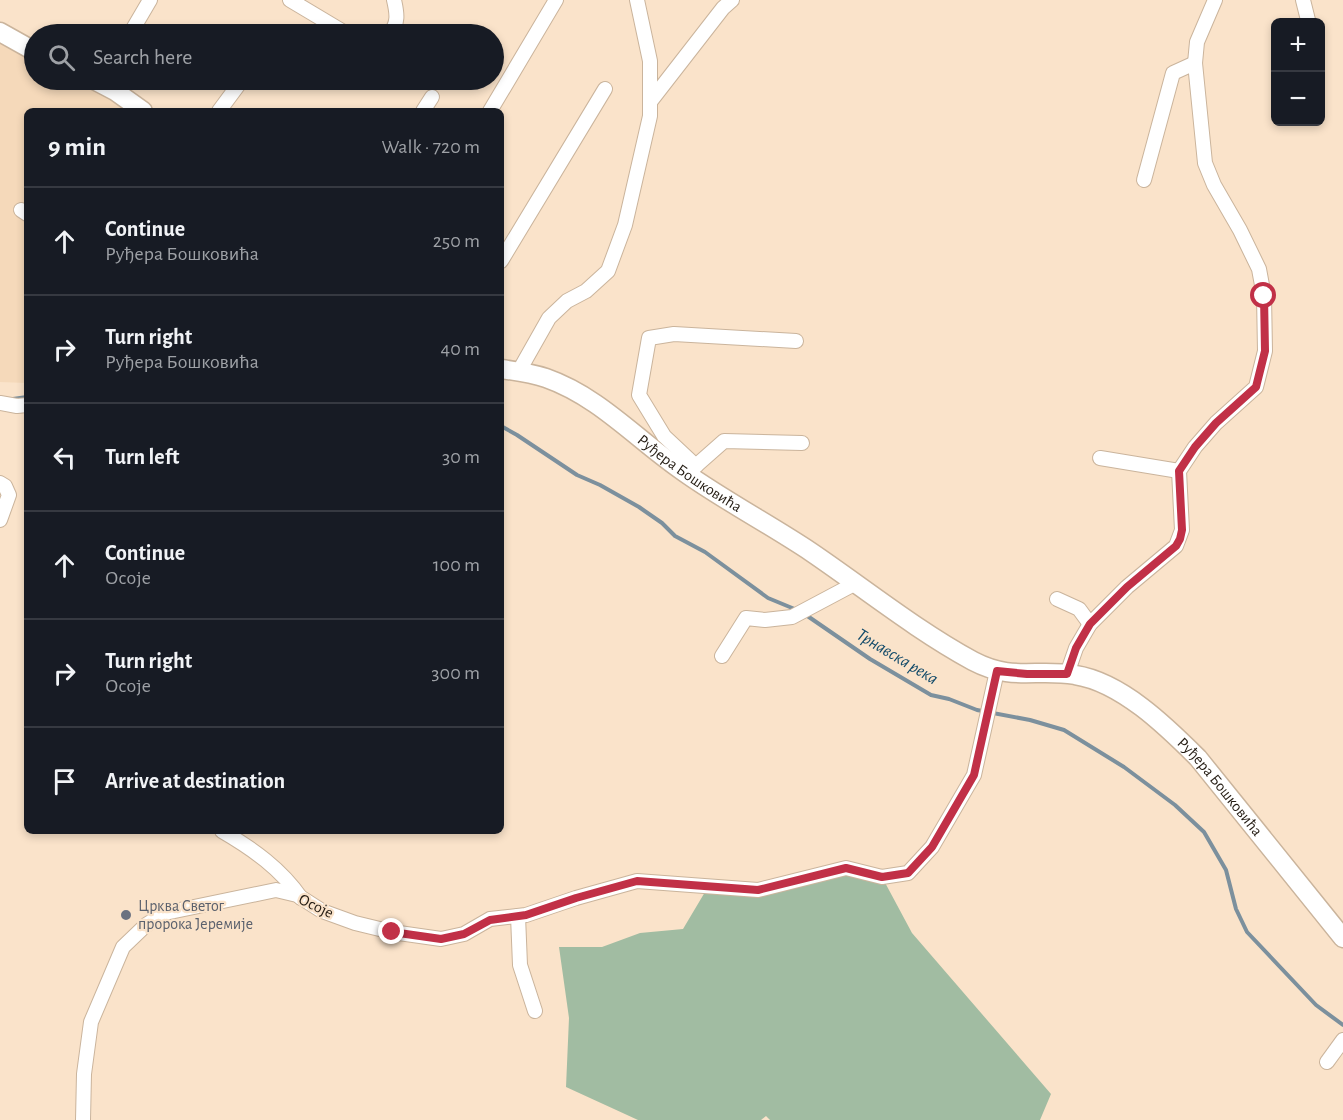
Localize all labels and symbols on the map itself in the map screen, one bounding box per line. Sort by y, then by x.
route start [1250,282,1276,308]
street label: Руђера Бошковића [634,431,744,515]
water label: Трнавска река [853,626,941,688]
street label: Руђера Бошковића [1174,734,1265,839]
street label: Осоје [296,891,336,922]
place label: Црква Светог пророка Јеремије [138,898,253,933]
marker: Црква Светог пророка Јеремије [119,908,133,922]
route end [378,918,404,944]

